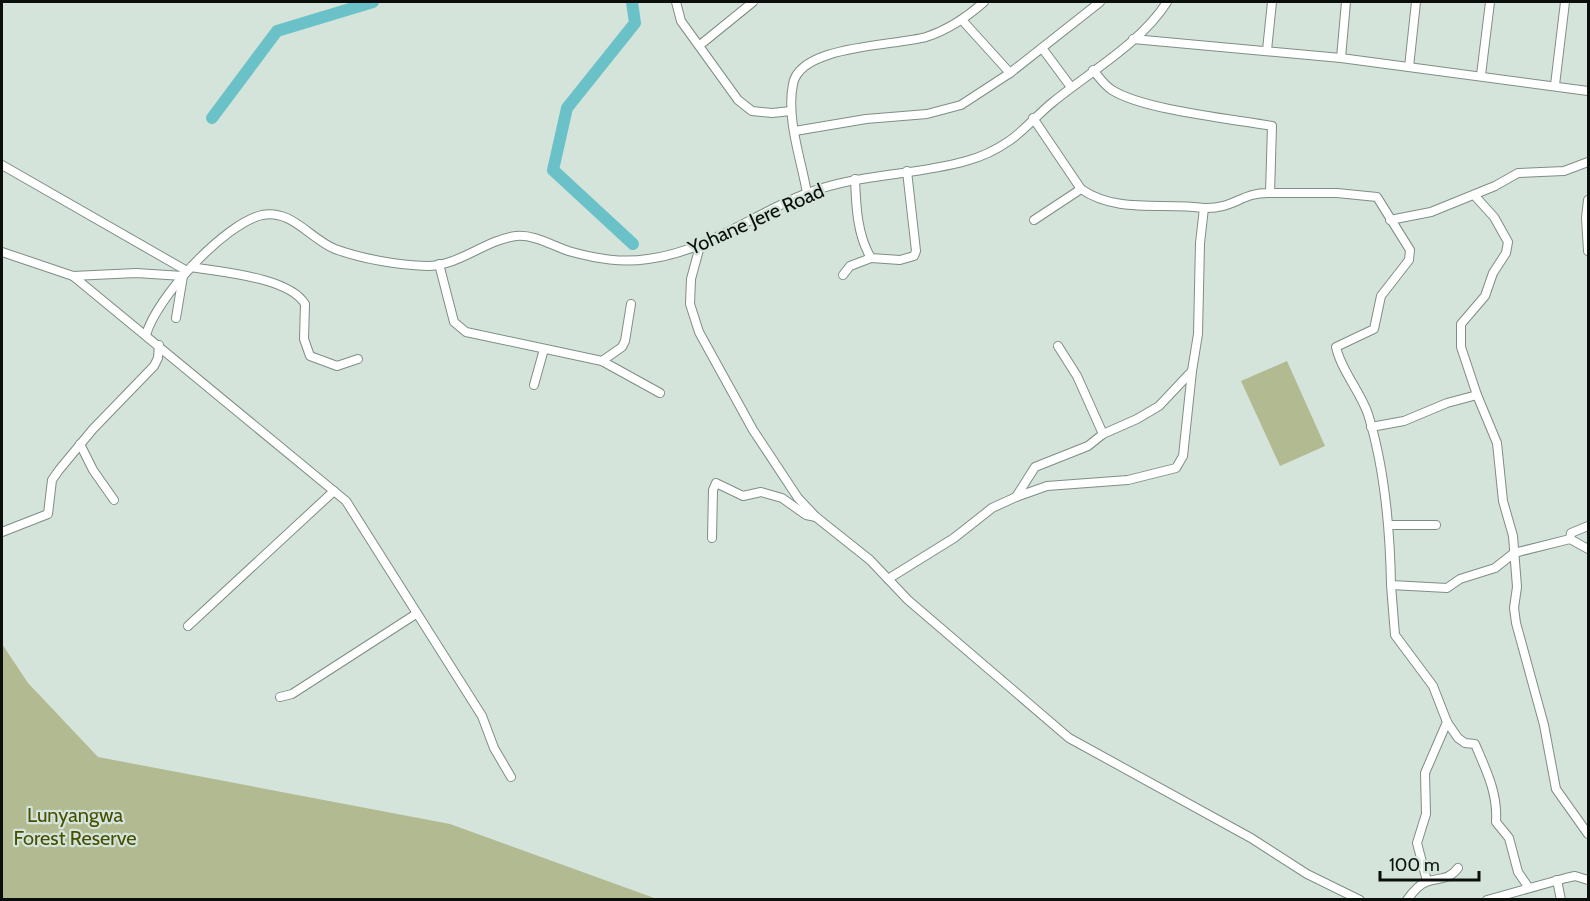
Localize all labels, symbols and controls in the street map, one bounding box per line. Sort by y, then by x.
street label: Yohane Jere Road [683,178,828,260]
park label: Lunyangwa Forest Reserve [13,803,137,850]
scale bar [1380,844,1479,882]
text: 100 m [1389,854,1440,876]

